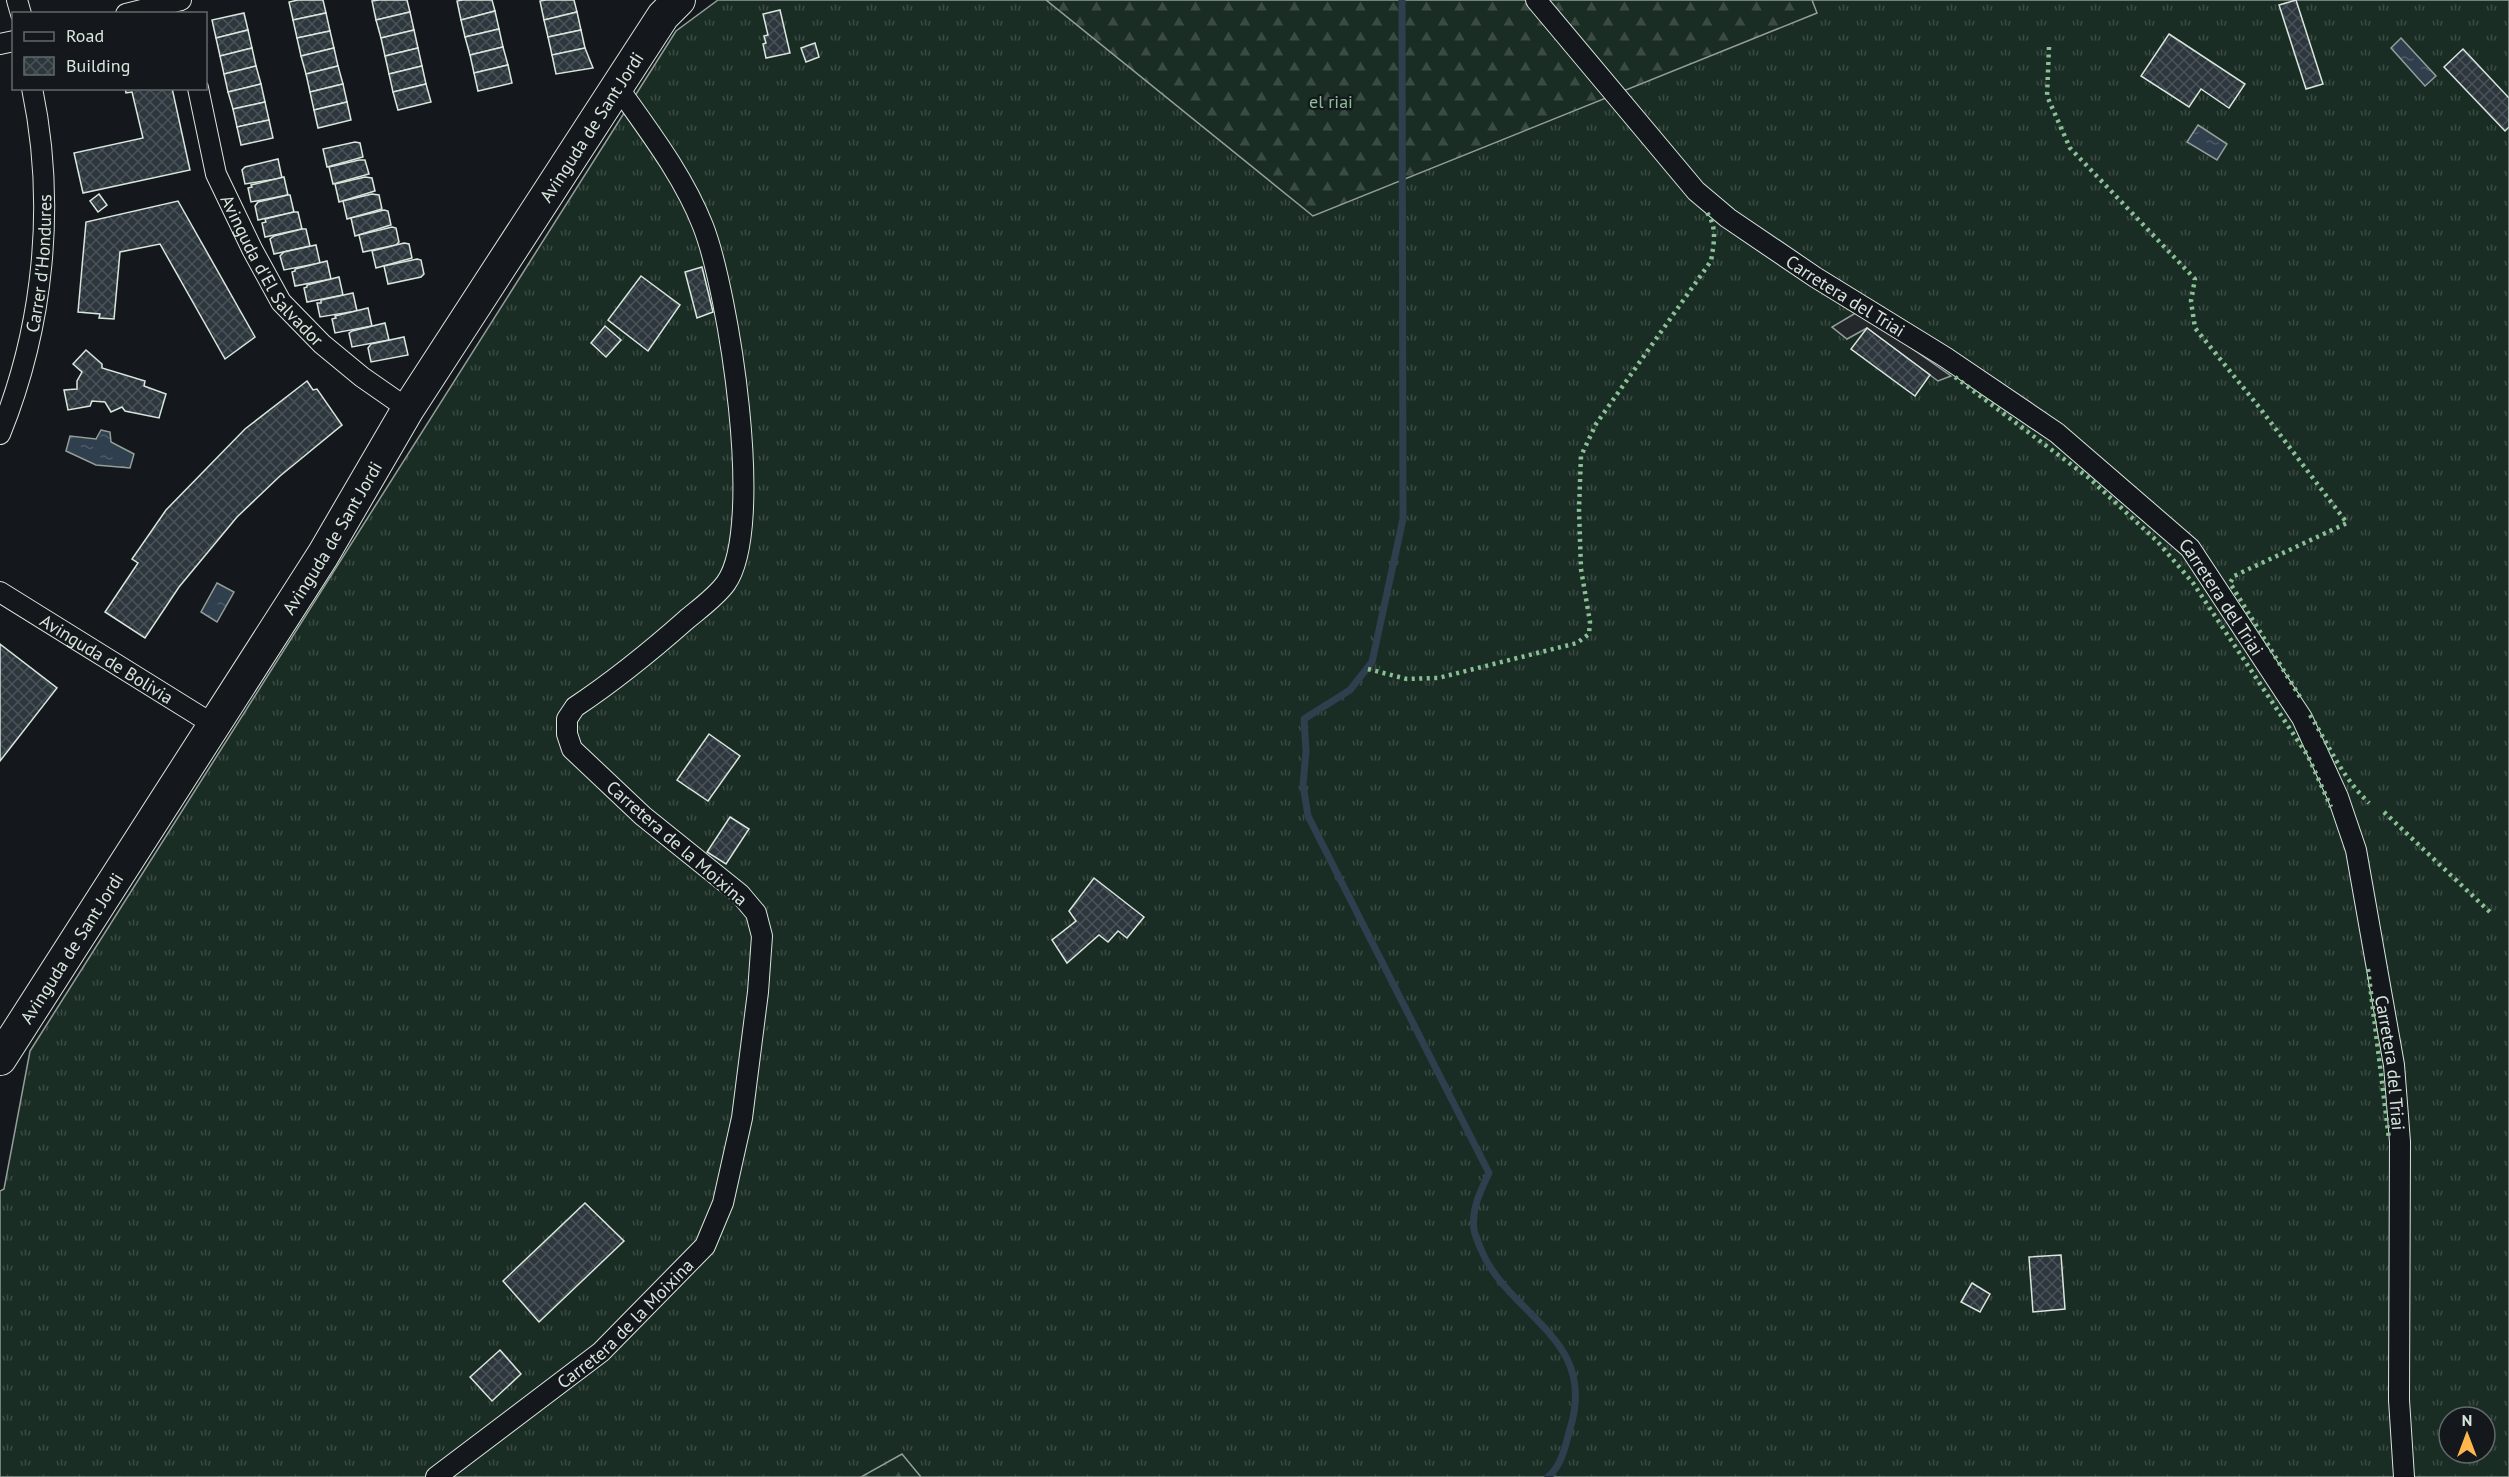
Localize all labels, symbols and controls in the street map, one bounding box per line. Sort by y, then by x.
legend [12,12,207,90]
text: Road [66,24,104,47]
street label: Avinguda de Sant Jordi [534,47,648,206]
text: Building [66,54,130,77]
park label: el riai [1309,90,1353,113]
street label: Avinguda d'El Salvador [216,191,329,351]
street label: Carrer d'Hondures [20,194,56,334]
street label: Carretera del Triai [1782,249,1910,341]
street label: Avinguda de Sant Jordi [277,457,387,618]
street label: Carretera del Triai [2175,533,2269,660]
street label: Avinguda de Bolivia [36,609,178,709]
street label: Carretera de la Moixina [602,775,752,911]
street label: Avinguda de Sant Jordi [14,868,128,1028]
street label: Carretera del Triai [2370,993,2411,1131]
street label: Carretera de la Moixina [552,1253,698,1393]
north arrow [2437,1405,2497,1465]
text: N [2462,1410,2472,1430]

